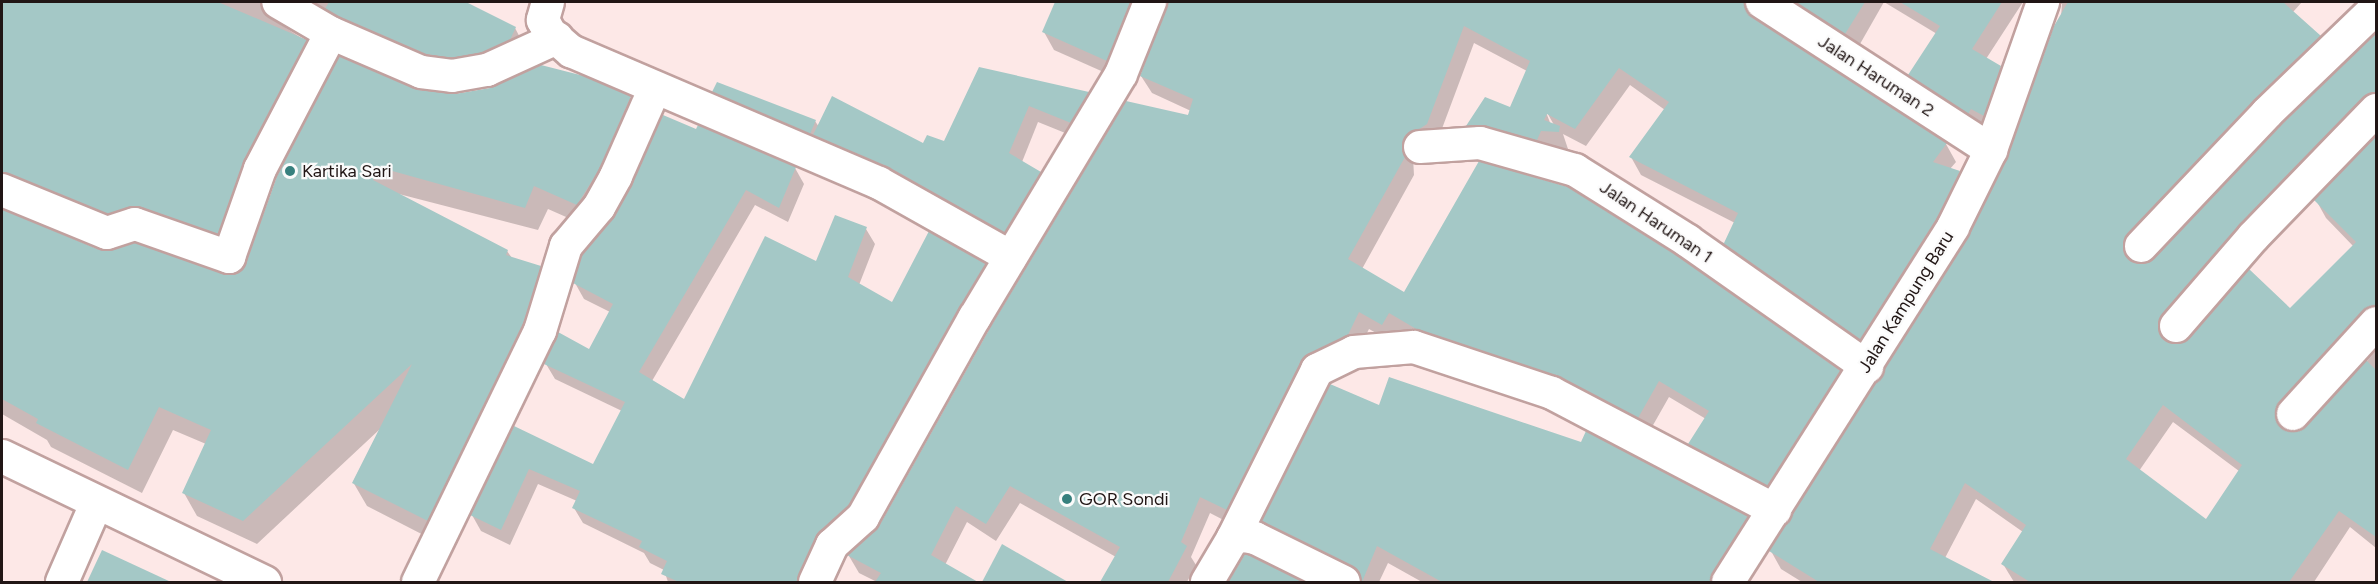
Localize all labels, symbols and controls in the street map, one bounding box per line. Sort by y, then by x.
street label: Jalan Haruman 2 [1814,30,1938,122]
place label: Kartika Sari [302,160,392,182]
marker: Kartika Sari [283,164,297,178]
street label: Jalan Haruman 1 [1596,176,1716,268]
street label: Jalan Kampung Baru [1854,227,1958,377]
place label: GOR Sondi [1079,488,1169,510]
marker: GOR Sondi [1060,492,1074,506]

